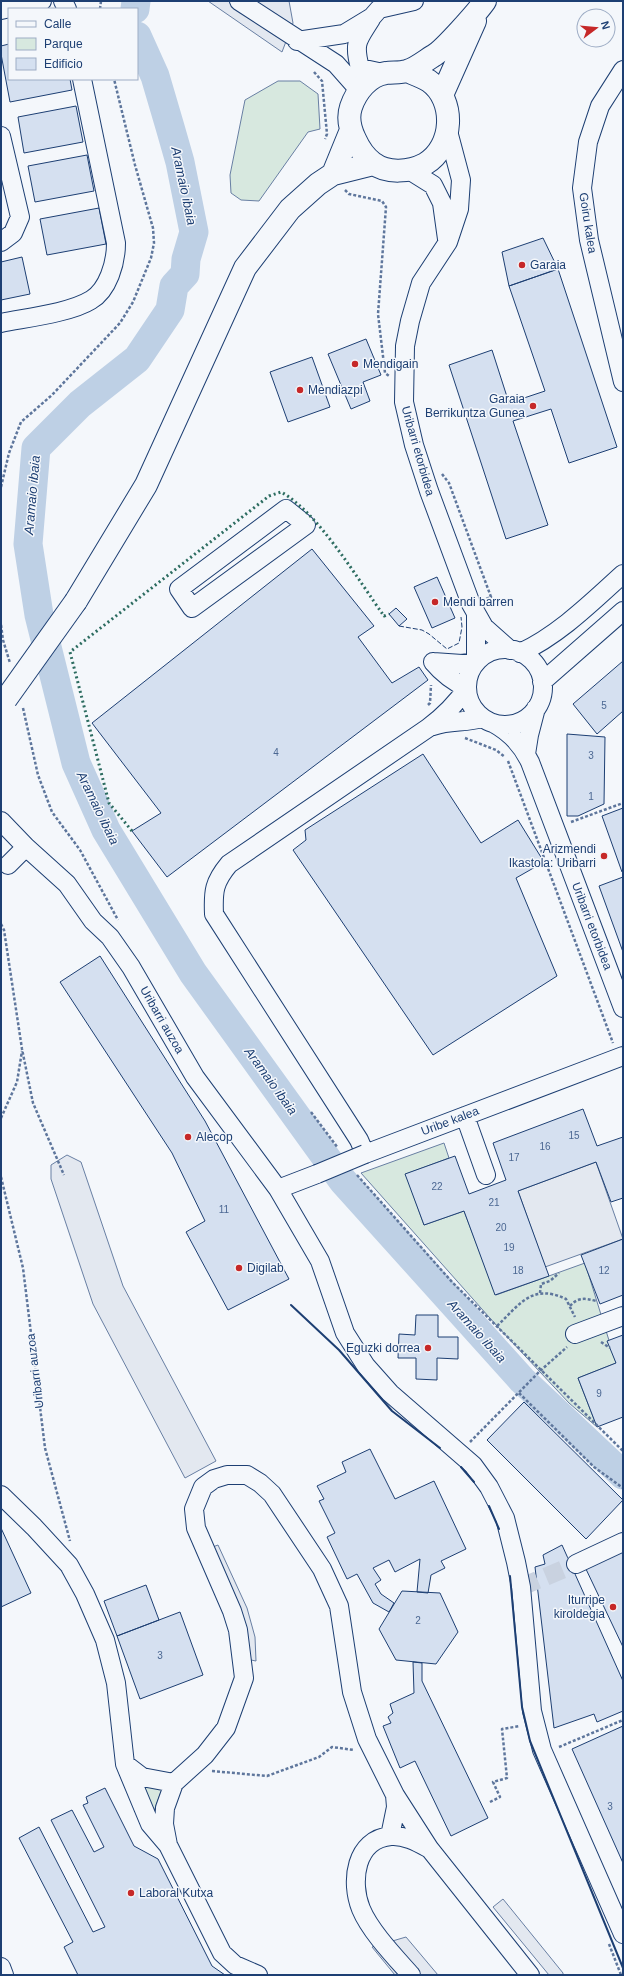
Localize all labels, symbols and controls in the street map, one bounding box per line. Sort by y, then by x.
legend [8,8,138,80]
north arrow [576,8,616,48]
text: Calle [44,17,72,31]
text: N [599,20,612,31]
text: Parque [44,37,83,51]
text: Edificio [44,57,83,71]
water label: Aramaio ibaia [168,145,200,226]
street label: Goiru kalea [576,192,600,255]
place label: Garaia [530,258,566,272]
marker: Garaia [517,260,527,270]
place label: Mendigain [363,357,418,371]
marker: Mendigain [350,359,360,369]
place label: Mendiazpi [308,383,363,397]
marker: Mendiazpi [295,385,305,395]
place label: Garaia Berrikuntza Gunea [425,392,525,420]
marker: Garaia Berrikuntza Gunea [528,401,538,411]
street label: Uribarri etorbidea [398,405,438,498]
water label: Aramaio ibaia [21,455,43,536]
place label: Mendi barren [443,595,514,609]
marker: Mendi barren [430,597,440,607]
house number: 5 [601,700,607,711]
house number: 4 [273,747,279,758]
house number: 3 [588,750,594,761]
water label: Aramaio ibaia [73,768,122,847]
house number: 1 [588,791,594,802]
place label: Arizmendi Ikastola: Uribarri [509,842,596,870]
marker: Arizmendi Ikastola: Uribarri [599,851,609,861]
street label: Uribarri etorbidea [569,880,615,972]
street label: Uribarri auzoa [137,984,187,1056]
water label: Aramaio ibaia [241,1044,300,1118]
street label: Uribe kalea [419,1103,481,1138]
place label: Alecop [196,1130,233,1144]
house number: 15 [568,1130,580,1141]
marker: Alecop [183,1132,193,1142]
house number: 16 [539,1141,551,1152]
house number: 17 [508,1152,520,1163]
house number: 22 [431,1181,443,1192]
house number: 21 [488,1197,500,1208]
house number: 11 [219,1204,230,1215]
house number: 20 [495,1222,507,1233]
house number: 19 [503,1242,515,1253]
place label: Digilab [247,1261,284,1275]
marker: Digilab [234,1263,244,1273]
house number: 18 [512,1265,524,1276]
house number: 12 [598,1265,610,1276]
water label: Aramaio ibaia [444,1296,509,1366]
street label: Uribarri auzoa [23,1332,47,1409]
place label: Eguzki dorrea [346,1341,420,1355]
marker: Eguzki dorrea [423,1343,433,1353]
house number: 9 [596,1388,602,1399]
place label: Iturripe kiroldegia [554,1593,605,1621]
marker: Iturripe kiroldegia [608,1602,618,1612]
house number: 2 [415,1615,421,1626]
house number: 3 [157,1650,163,1661]
house number: 3 [607,1801,613,1812]
place label: Laboral Kutxa [139,1886,213,1900]
marker: Laboral Kutxa [126,1888,136,1898]

